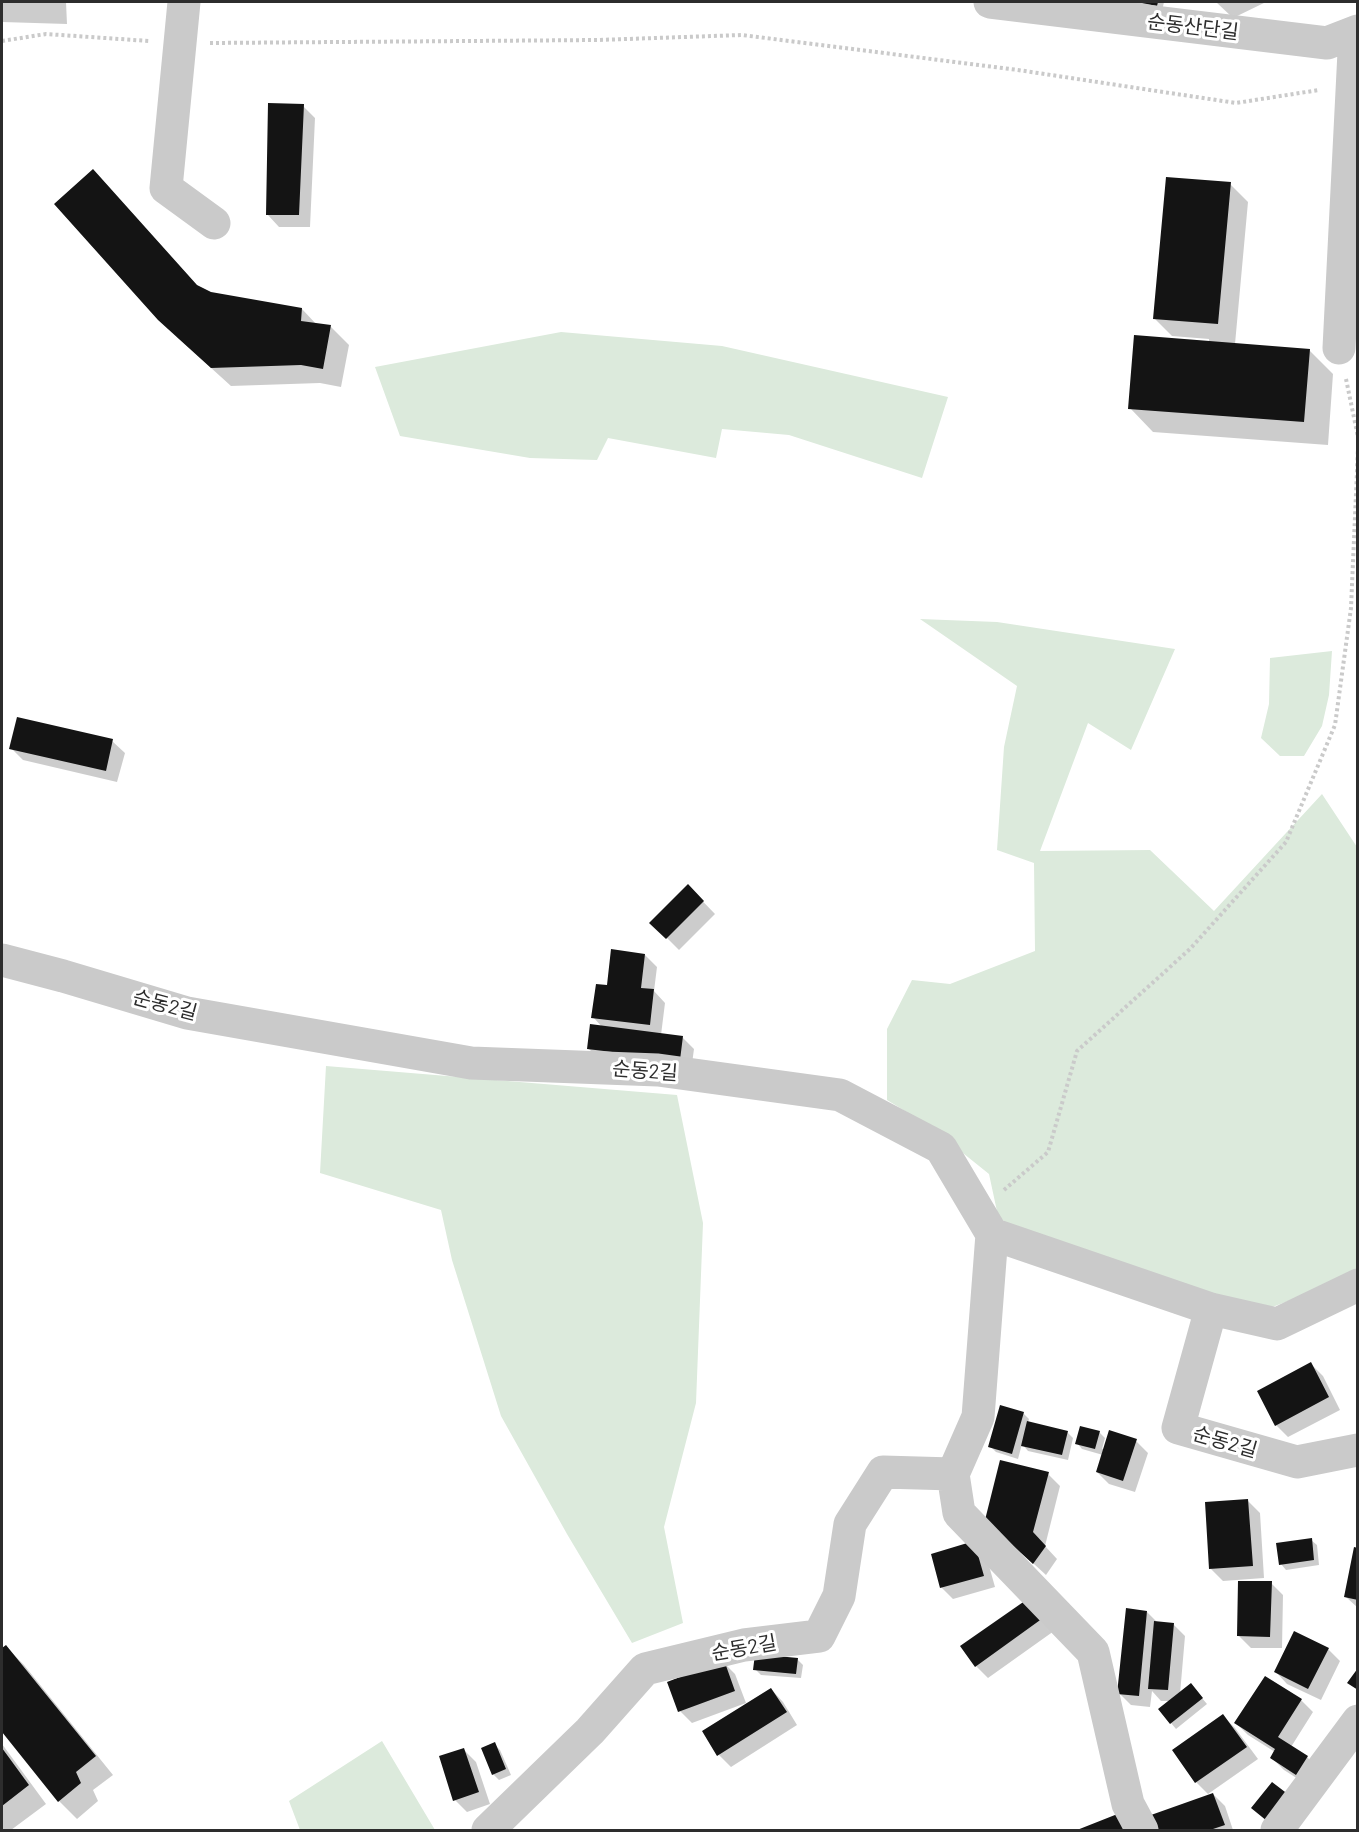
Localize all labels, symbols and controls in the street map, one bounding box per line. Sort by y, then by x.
street label: 순동산단길 [1146,9,1240,45]
street label: 순동2길 [130,985,200,1025]
street label: 순동2길 [611,1057,679,1085]
street label: 순동2길 [1190,1421,1260,1463]
street label: 순동2길 [709,1630,779,1666]

